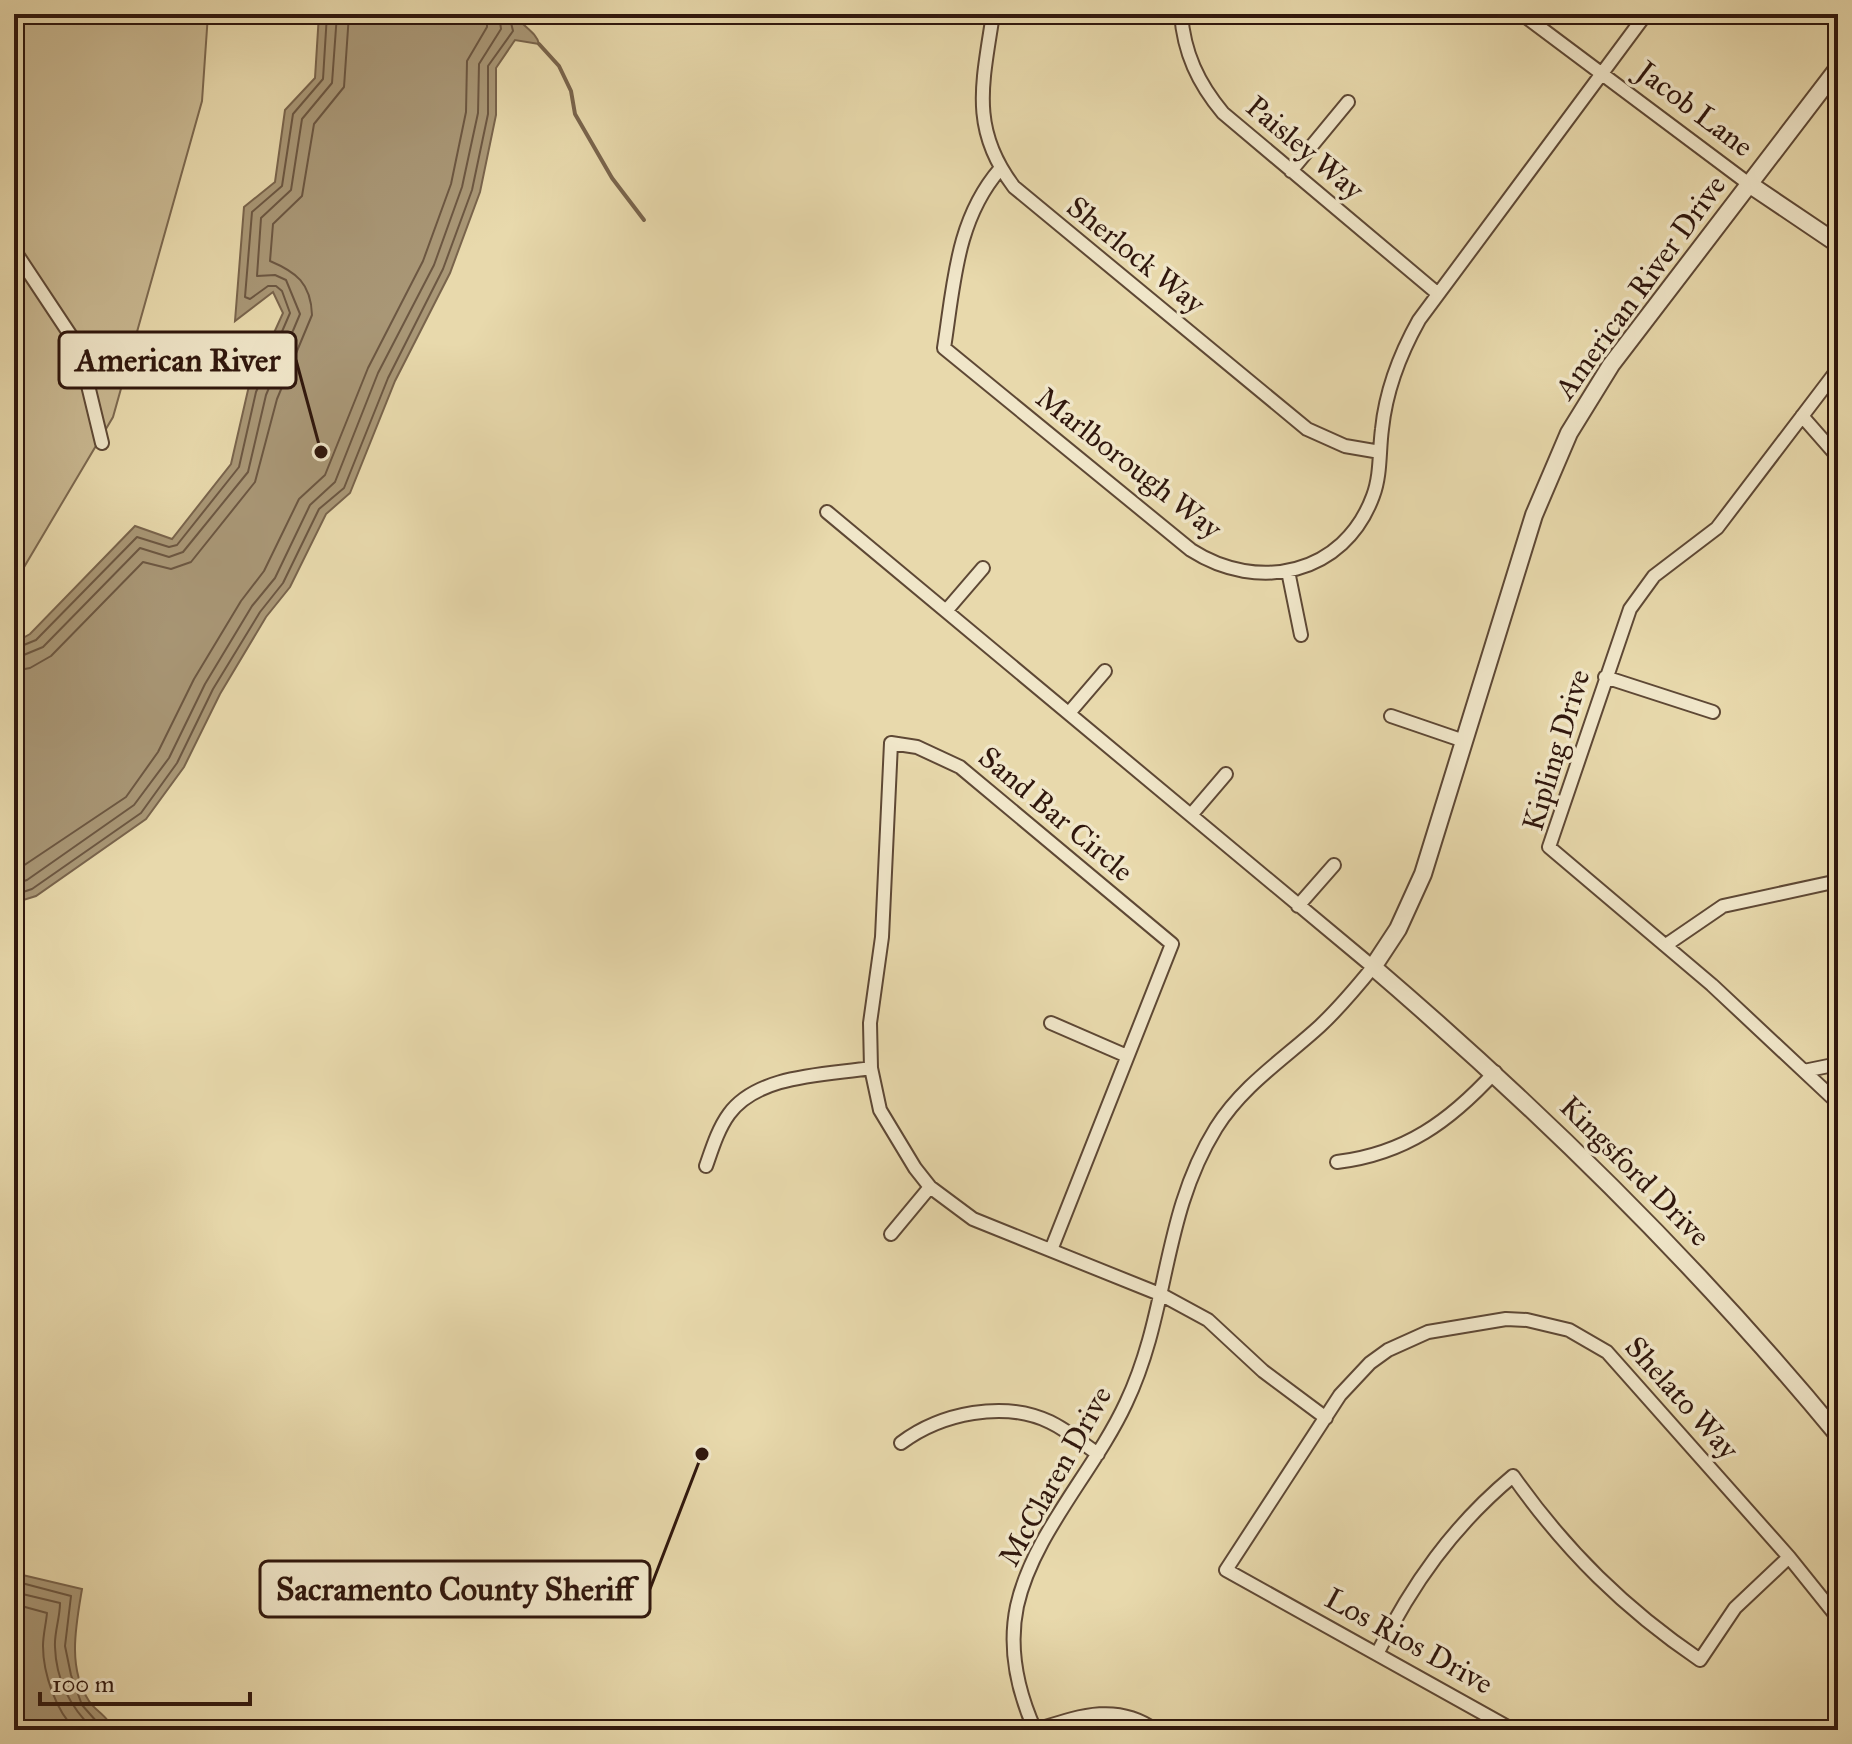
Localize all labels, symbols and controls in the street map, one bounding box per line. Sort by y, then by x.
street label: Jacob Lane [1627,52,1760,165]
street label: Paisley Way [1239,88,1372,208]
street label: American River Drive [1546,168,1733,408]
street label: Sherlock Way [1060,188,1213,322]
callout: American River [59,332,296,388]
text: American River [74,341,281,380]
street label: Marlborough Way [1029,379,1230,547]
street label: Kipling Drive [1514,665,1598,835]
street label: Sand Bar Circle [971,739,1141,889]
street label: Kingsford Drive [1552,1088,1718,1254]
street label: Shelato Way [1617,1329,1747,1468]
street label: McClaren Drive [991,1380,1119,1572]
callout: Sacramento County Sheriff [260,1561,650,1617]
text: Sacramento County Sheriff [276,1570,640,1609]
street label: Los Rios Drive [1319,1580,1499,1702]
scale bar [40,1656,250,1706]
text: 100 m [52,1669,115,1699]

